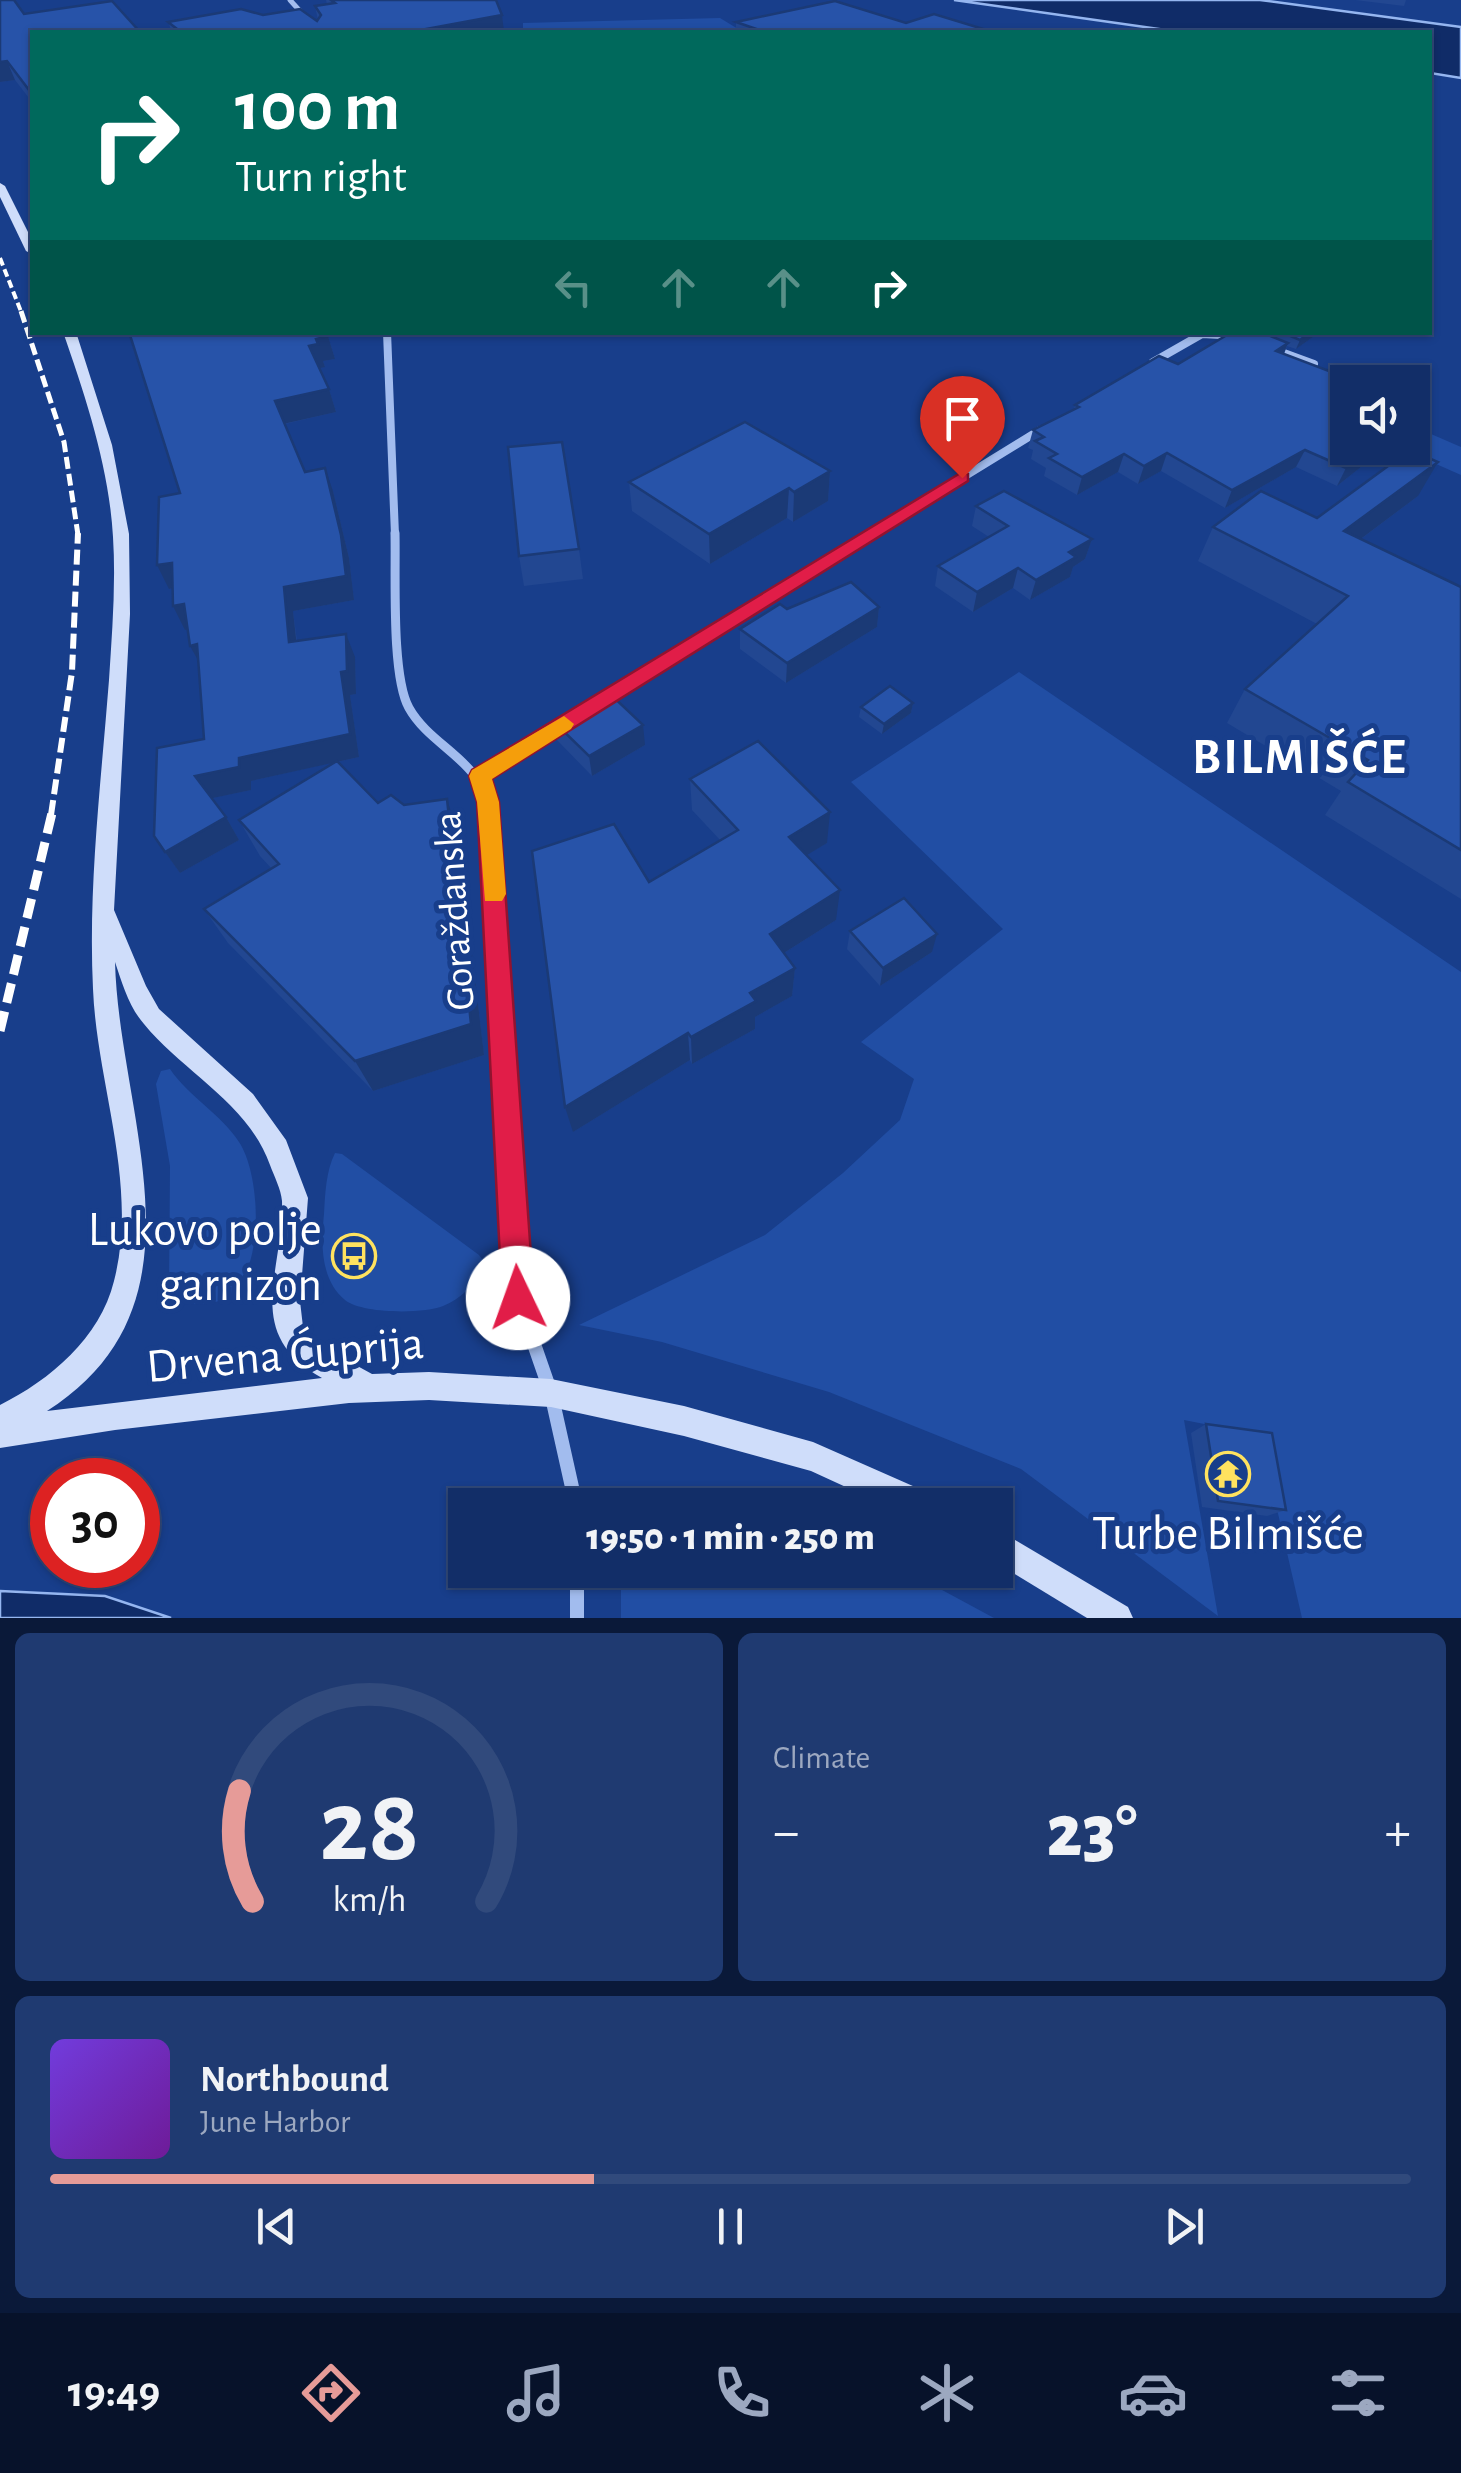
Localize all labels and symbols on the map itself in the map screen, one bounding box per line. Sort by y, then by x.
pin [920,376,1005,479]
district label: BILMIŠĆE [1192,728,1408,783]
street label: Goraždanska [428,810,482,1012]
place label: Lukovo polje garnizon [88,1207,322,1310]
bus stop icon: Lukovo polje garnizon [331,1233,377,1279]
position arrow [466,1246,570,1350]
street label: Drvena Ćuprija [144,1315,426,1392]
temple icon: Turbe Bilmišće [1205,1451,1251,1497]
speed limit sign: 30 [30,1458,160,1588]
place label: Turbe Bilmišće [1092,1511,1364,1559]

